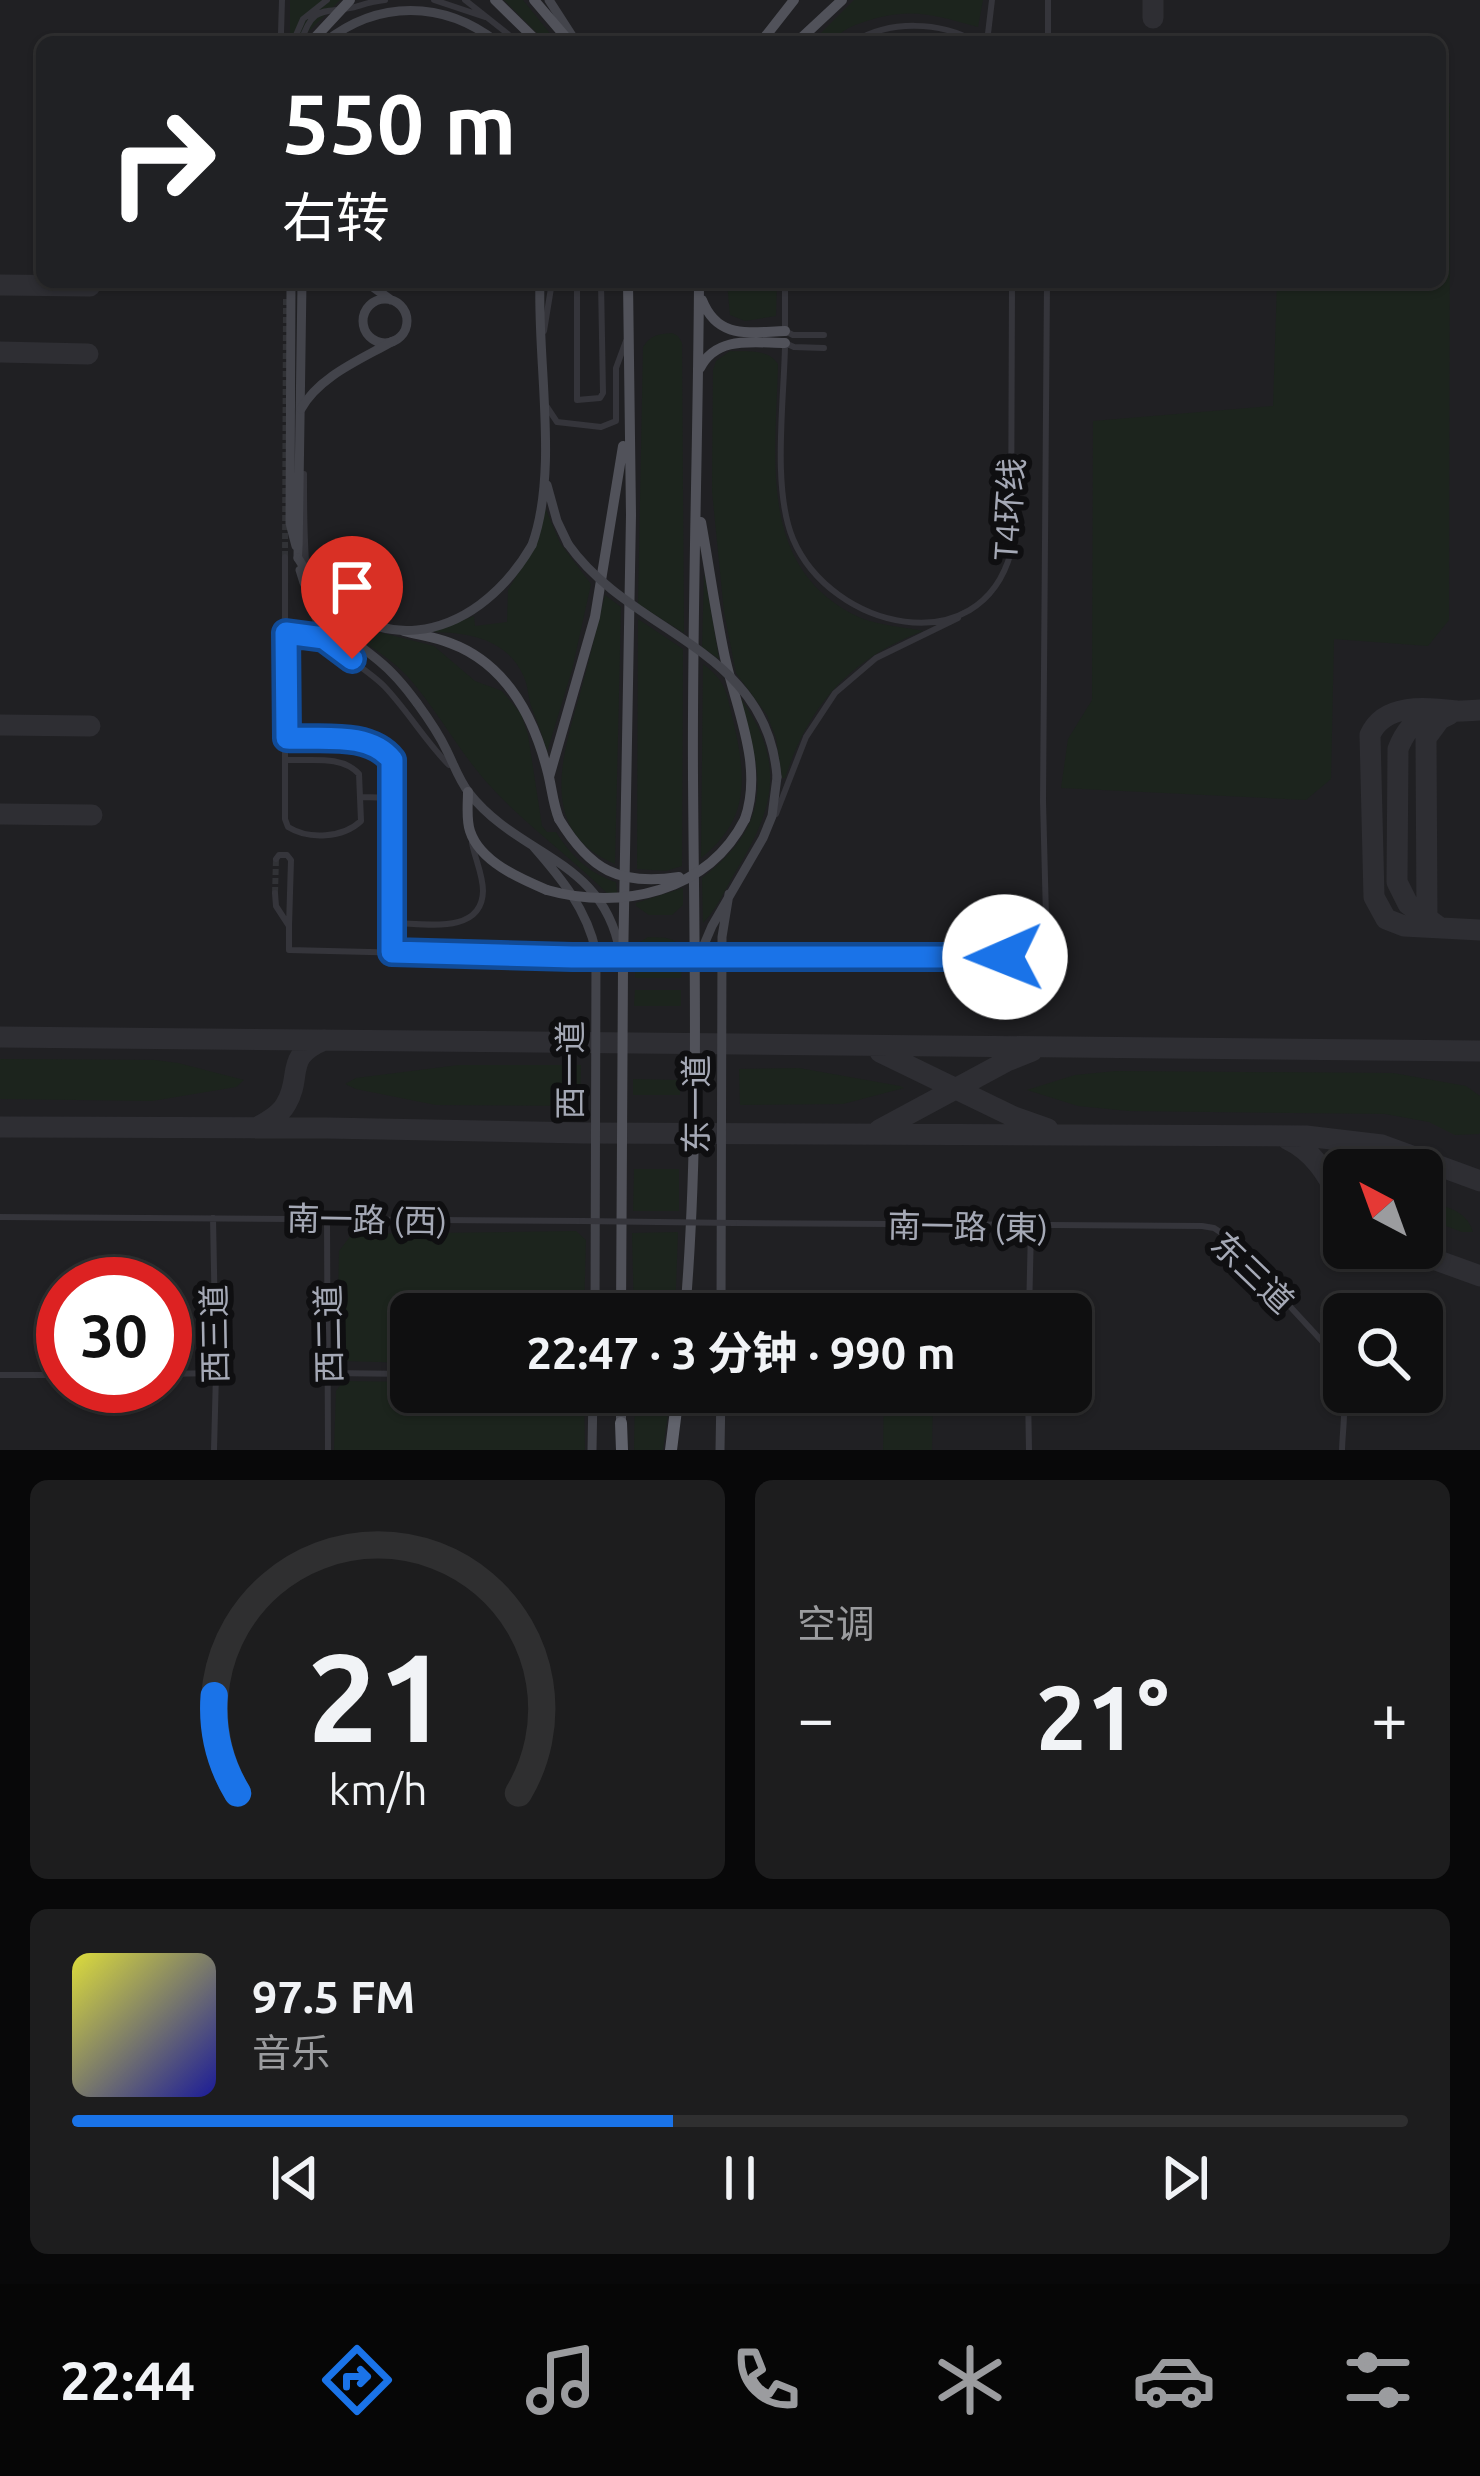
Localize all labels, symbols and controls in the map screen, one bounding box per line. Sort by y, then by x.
text: 550 m [282,76,516,170]
icon: right [84,84,240,240]
text: 右转 [282,187,390,247]
street label: T4环线 [986,456,1030,562]
pin [301,536,403,659]
icon: arrive [319,554,385,620]
position arrow [942,894,1068,1020]
street label: 西一道 [551,1021,588,1120]
street label: 东一道 [677,1055,714,1154]
north arrow [1323,1149,1443,1269]
map controls [1323,1149,1443,1413]
street label: 南一路 (西) [286,1199,447,1240]
street label: 南一路 (東) [887,1206,1048,1247]
street label: 东三道 [1205,1224,1301,1320]
speed limit sign: 30 [36,1257,192,1413]
street label: 西三道 [195,1284,233,1384]
street label: 西二道 [309,1284,347,1384]
button: search [1323,1293,1443,1413]
text: 22:47 · 3 分钟 · 990 m [526,1327,956,1378]
text: 空调 [797,1602,875,1645]
text: 21 [307,1626,448,1766]
text: 21° [1036,1666,1169,1767]
text: − [797,1680,834,1754]
text: + [1371,1680,1408,1754]
text: km/h [328,1764,427,1812]
text: 97.5 FM [252,1971,415,2022]
text: 音乐 [252,2031,330,2074]
icon: previous [262,2145,328,2211]
icon: pause [707,2145,773,2211]
icon: next [1152,2145,1218,2211]
icon: directions [315,2338,399,2422]
icon: music [519,2338,603,2422]
icon: phone [724,2338,808,2422]
icon: climate [928,2338,1012,2422]
icon: car [1132,2338,1216,2422]
icon: filters [1336,2338,1420,2422]
text: 22:44 [60,2350,195,2410]

